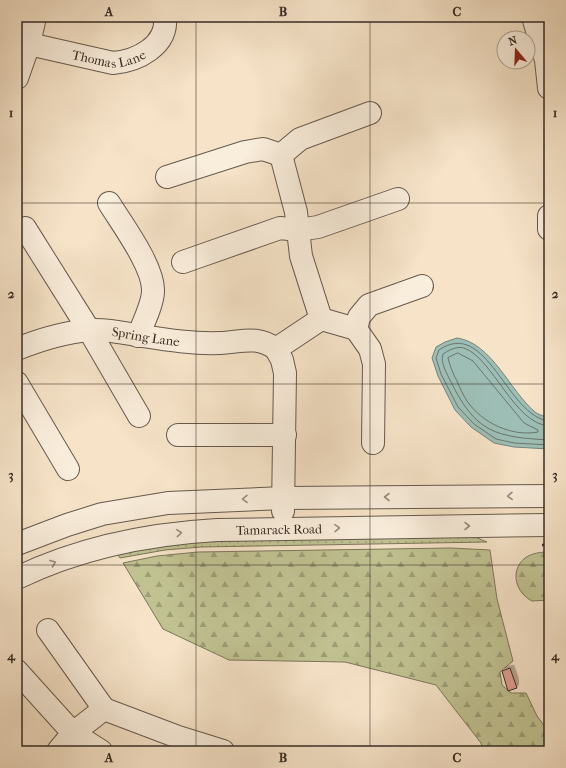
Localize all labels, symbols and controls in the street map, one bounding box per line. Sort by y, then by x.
text: A [104,4,114,19]
text: B [279,4,288,19]
text: C [453,4,462,19]
north arrow [496,30,536,70]
text: N [507,33,520,49]
street label: Thomas Lane [71,47,149,71]
text: 1 [9,105,14,120]
text: 1 [553,105,558,120]
text: 2 [8,286,15,301]
text: 2 [552,286,559,301]
street label: Spring Lane [111,324,181,349]
text: 3 [8,467,14,483]
text: 3 [552,467,558,483]
one-way arrow [507,492,513,500]
one-way arrow [384,493,390,501]
one-way arrow [242,495,248,503]
street label: Tamarack Road [236,521,323,538]
one-way arrow [464,522,470,530]
one-way arrow [334,524,340,532]
one-way arrow [176,528,182,537]
one-way arrow [49,559,56,567]
text: 4 [6,648,16,664]
text: 4 [550,648,560,664]
text: A [104,750,114,765]
text: B [279,750,288,765]
text: C [453,750,462,765]

